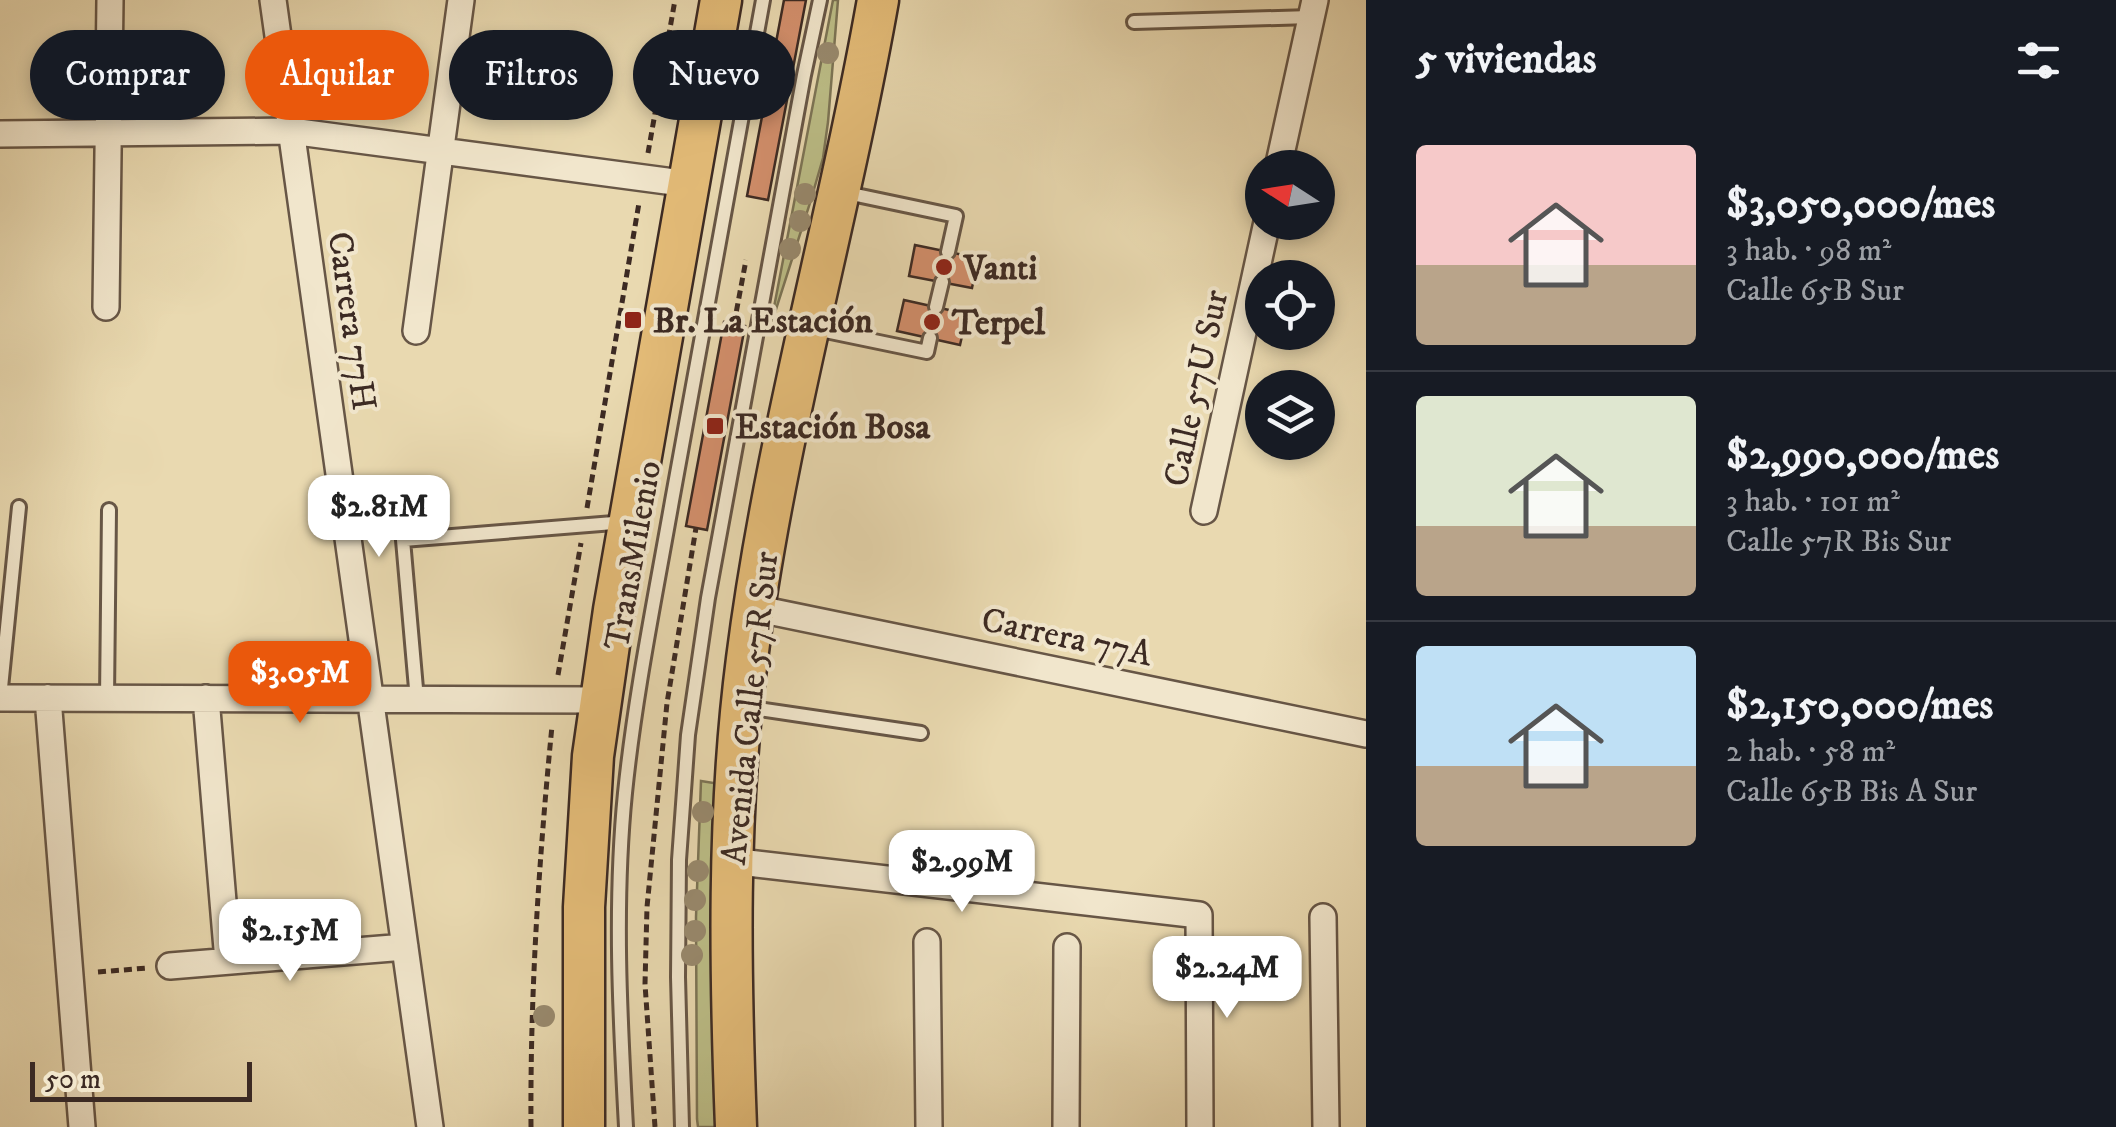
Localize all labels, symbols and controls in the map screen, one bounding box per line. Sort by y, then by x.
chip: Comprar [30,30,225,120]
chip: Alquilar [245,30,429,120]
chip: Filtros [449,30,613,120]
chip: Nuevo [633,30,795,120]
icon: filters [2011,33,2066,88]
text: 5 viviendas [1416,34,1597,86]
north arrow [1245,150,1335,240]
map controls [1245,150,1335,460]
text: $3,050,000/mes [1726,179,1995,231]
icon: home [1496,185,1616,305]
street label: Carrera 77H [317,229,385,414]
text: 3 hab. · 98 m² [1726,231,1891,271]
place label: Vanti [962,247,1037,291]
marker: Vanti [933,256,955,278]
button: locate [1245,260,1335,350]
text: Calle 65B Sur [1726,271,1904,311]
street label: Calle 57U Sur [1155,286,1239,491]
place label: Br. La Estación [653,300,874,344]
place label: Terpel [951,302,1046,346]
marker: Br. La Estación [622,309,644,331]
marker: Terpel [921,311,943,333]
button: layers [1245,370,1335,460]
place label: Estación Bosa [735,406,931,450]
marker: Estación Bosa [704,415,726,437]
text: $2,990,000/mes [1726,430,1999,482]
icon: home [1496,436,1616,556]
street label: TransMilenio [596,457,672,653]
pin: $2.81M [298,475,460,560]
text: 3 hab. · 101 m² [1726,482,1900,522]
text: $2.81M [330,487,428,527]
text: Calle 57R Bis Sur [1726,522,1951,562]
street label: Avenida Calle 57R Sur [713,550,789,867]
street label: Carrera 77A [977,598,1157,678]
pin: $3.05M [219,641,381,726]
text: $3.05M [250,653,350,693]
text: $2,150,000/mes [1726,680,1993,732]
icon: home [1496,686,1616,806]
text: 2 hab. · 58 m² [1726,732,1895,772]
text: Calle 65B Bis A Sur [1726,772,1977,812]
pin: $2.99M [881,830,1043,915]
text: $2.99M [911,842,1013,882]
pin: $2.15M [209,899,371,984]
text: $2.15M [241,911,339,951]
pin: $2.24M [1146,936,1308,1021]
text: $2.24M [1175,948,1279,988]
scale bar [30,1057,252,1102]
text: 50 m [45,1062,101,1097]

